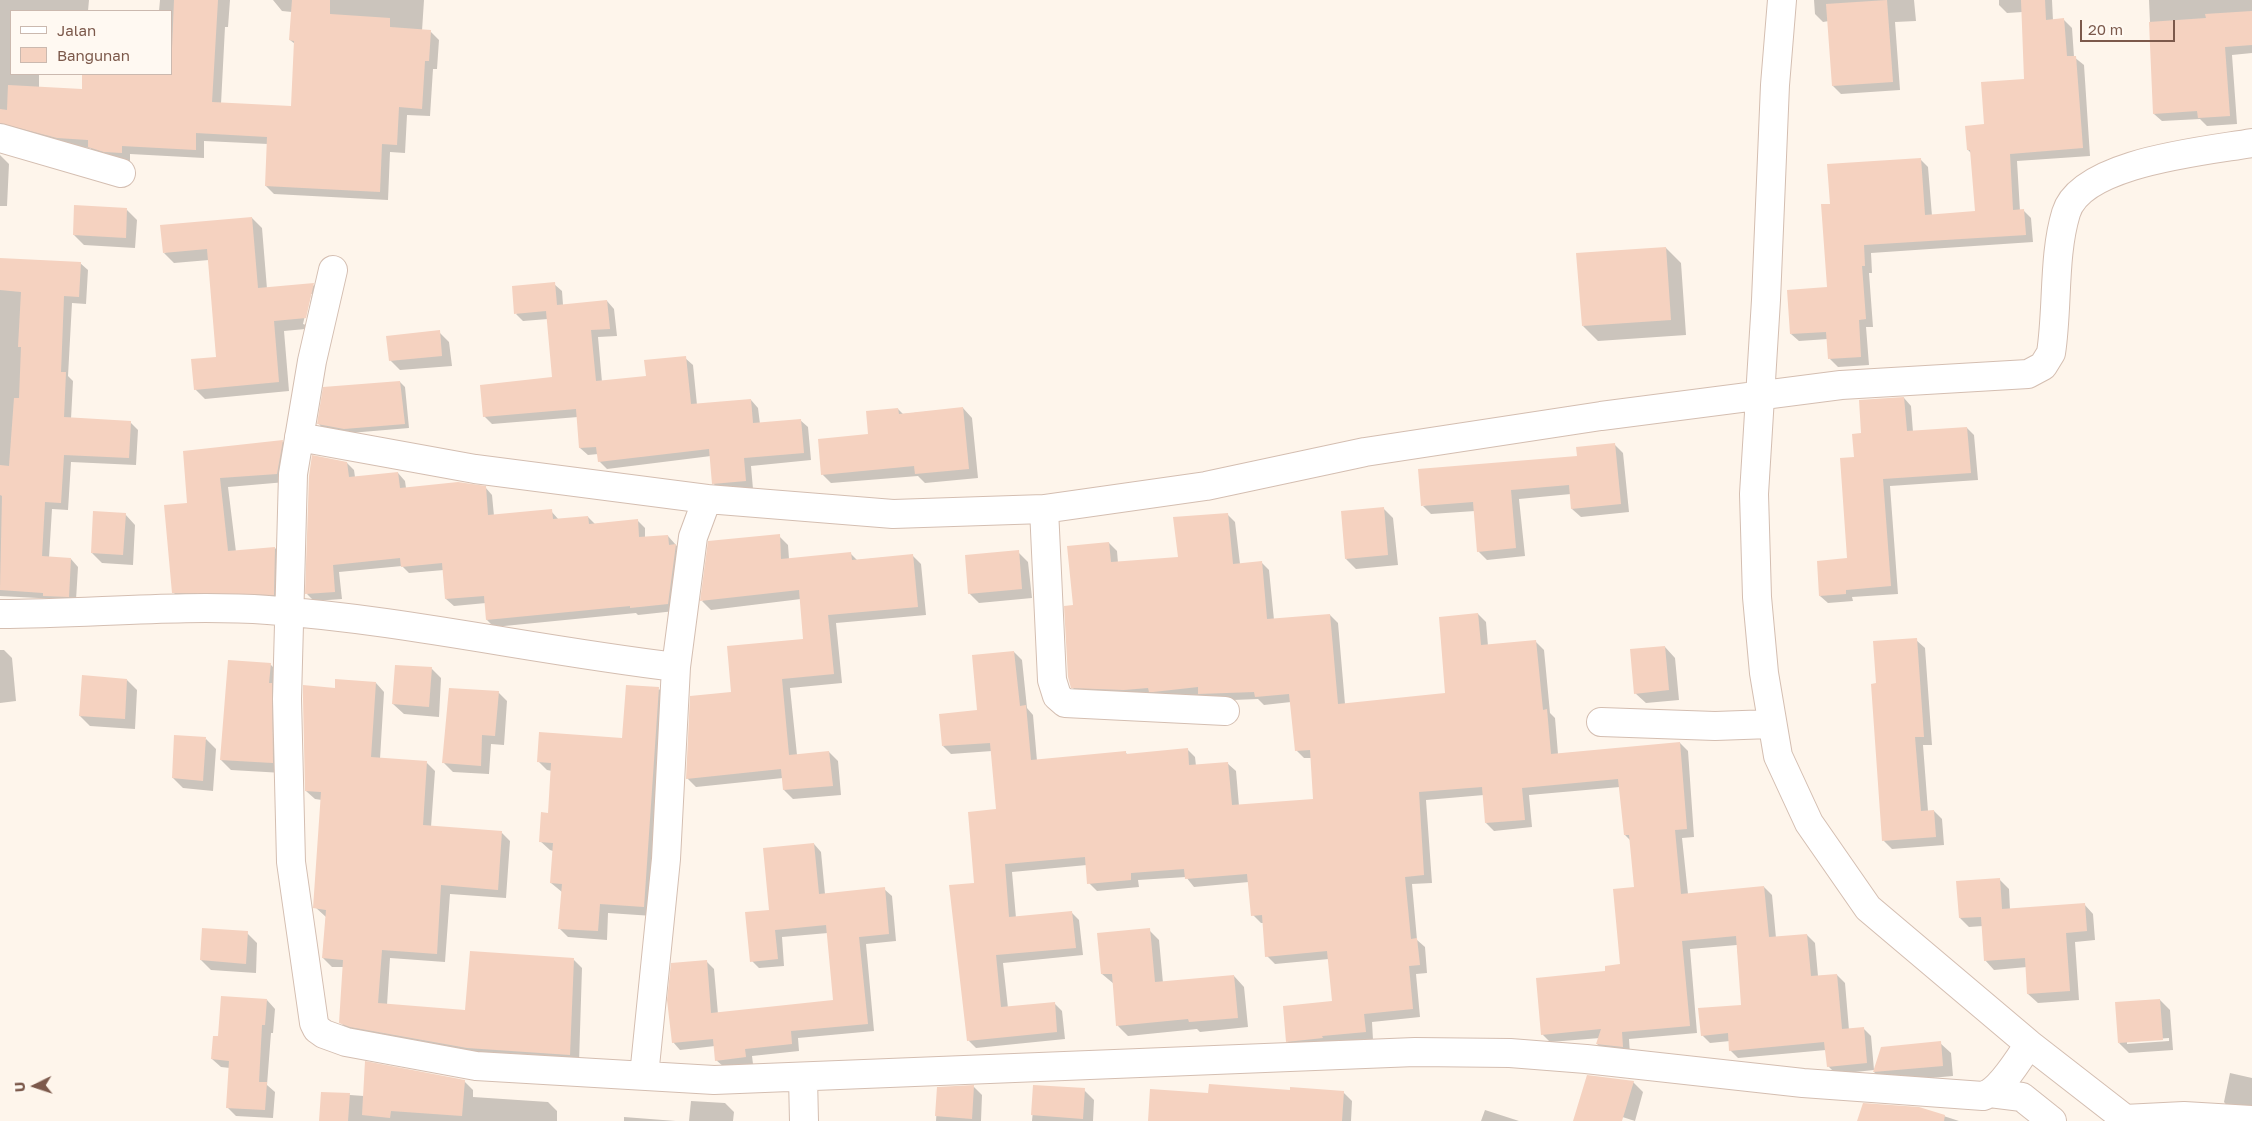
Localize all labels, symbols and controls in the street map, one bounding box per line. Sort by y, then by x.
legend [10,10,172,75]
scale bar [2082,10,2177,42]
text: 20 m [2088,20,2123,38]
text: Jalan [57,21,96,39]
text: Bangunan [57,46,130,64]
north arrow [10,1061,60,1111]
text: U [11,1081,28,1093]

